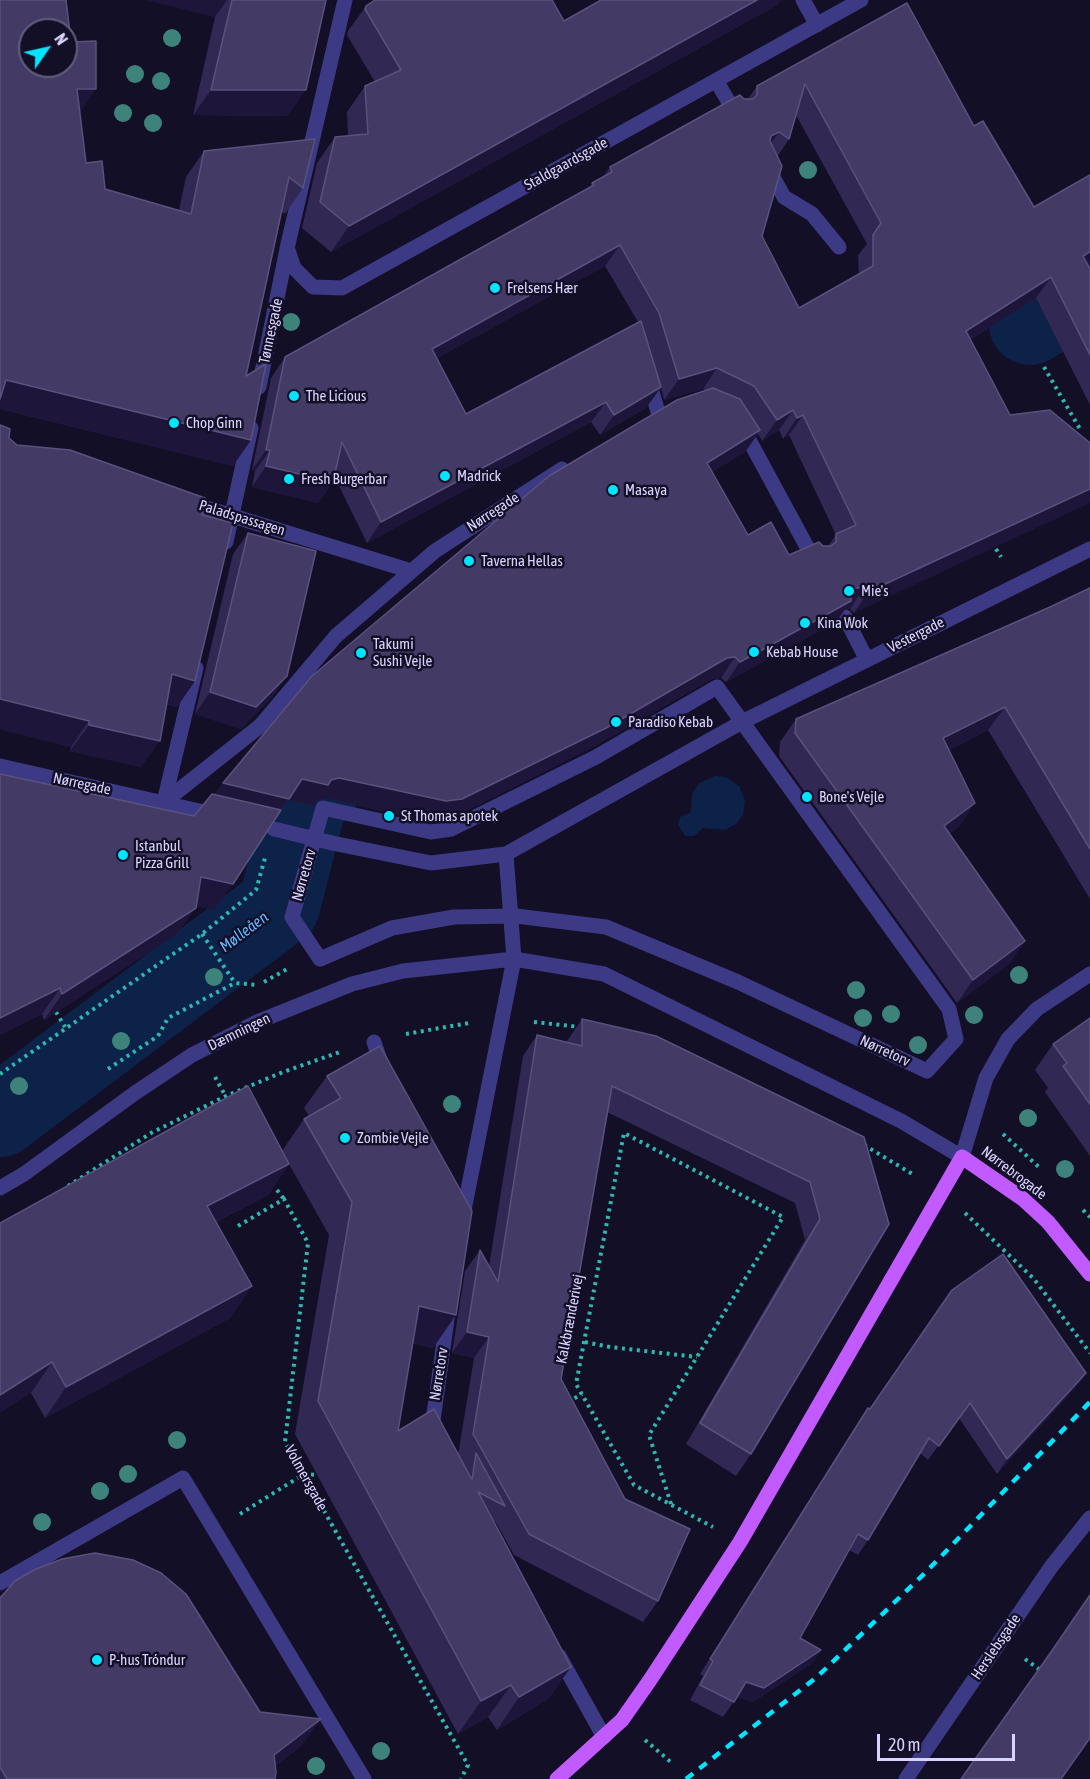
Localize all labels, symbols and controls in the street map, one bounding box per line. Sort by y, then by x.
north arrow [18,18,78,78]
text: N [51,30,71,48]
street label: Staldgaardsgade [521,134,611,194]
place label: Frelsens Hær [507,279,578,297]
marker: Frelsens Hær [488,281,502,295]
street label: Tønnesgade [255,297,287,365]
place label: The Licious [306,387,366,405]
marker: The Licious [287,389,301,403]
place label: Chop Ginn [186,414,242,432]
marker: Chop Ginn [167,416,181,430]
place label: Madrick [457,467,501,485]
marker: Madrick [438,469,452,483]
place label: Fresh Burgerbar [301,470,387,488]
marker: Fresh Burgerbar [282,472,296,486]
place label: Masaya [625,481,667,499]
marker: Masaya [606,483,620,497]
street label: Nørregade [464,488,522,536]
street label: Paladspassagen [197,496,287,540]
place label: Taverna Hellas [481,552,563,570]
marker: Taverna Hellas [462,554,476,568]
place label: Mie's [861,582,889,600]
marker: Mie's [842,584,856,598]
street label: Vestergade [885,613,947,657]
place label: Kina Wok [817,614,868,632]
marker: Kina Wok [798,616,812,630]
place label: Takumi Sushi Vejle [373,635,432,670]
place label: Kebab House [766,643,838,661]
marker: Kebab House [747,645,761,659]
marker: Takumi Sushi Vejle [354,646,368,660]
place label: Paradiso Kebab [628,713,713,731]
marker: Paradiso Kebab [609,715,623,729]
street label: Nørregade [51,769,113,799]
place label: Bone's Vejle [819,788,884,806]
marker: Bone's Vejle [800,790,814,804]
place label: St Thomas apotek [401,807,498,825]
marker: St Thomas apotek [382,809,396,823]
place label: Istanbul Pizza Grill [135,837,189,872]
street label: Nørretorv [288,847,320,903]
marker: Istanbul Pizza Grill [116,848,130,862]
water label: Mølleåen [216,908,272,956]
street label: Dæmningen [205,1009,273,1055]
street label: Nørretorv [857,1032,913,1070]
place label: Zombie Vejle [357,1129,429,1147]
marker: Zombie Vejle [338,1131,352,1145]
street label: Nørrebrogade [978,1143,1050,1203]
street label: Kalkbrænderivej [552,1273,588,1365]
street label: Nørretorv [426,1346,452,1402]
street label: Volmersgade [281,1442,331,1514]
street label: Herslebsgade [967,1611,1025,1683]
place label: P-hus Tróndur [109,1651,185,1669]
marker: P-hus Tróndur [90,1653,104,1667]
scale bar [880,1722,1018,1760]
text: 20 m [888,1734,920,1755]

